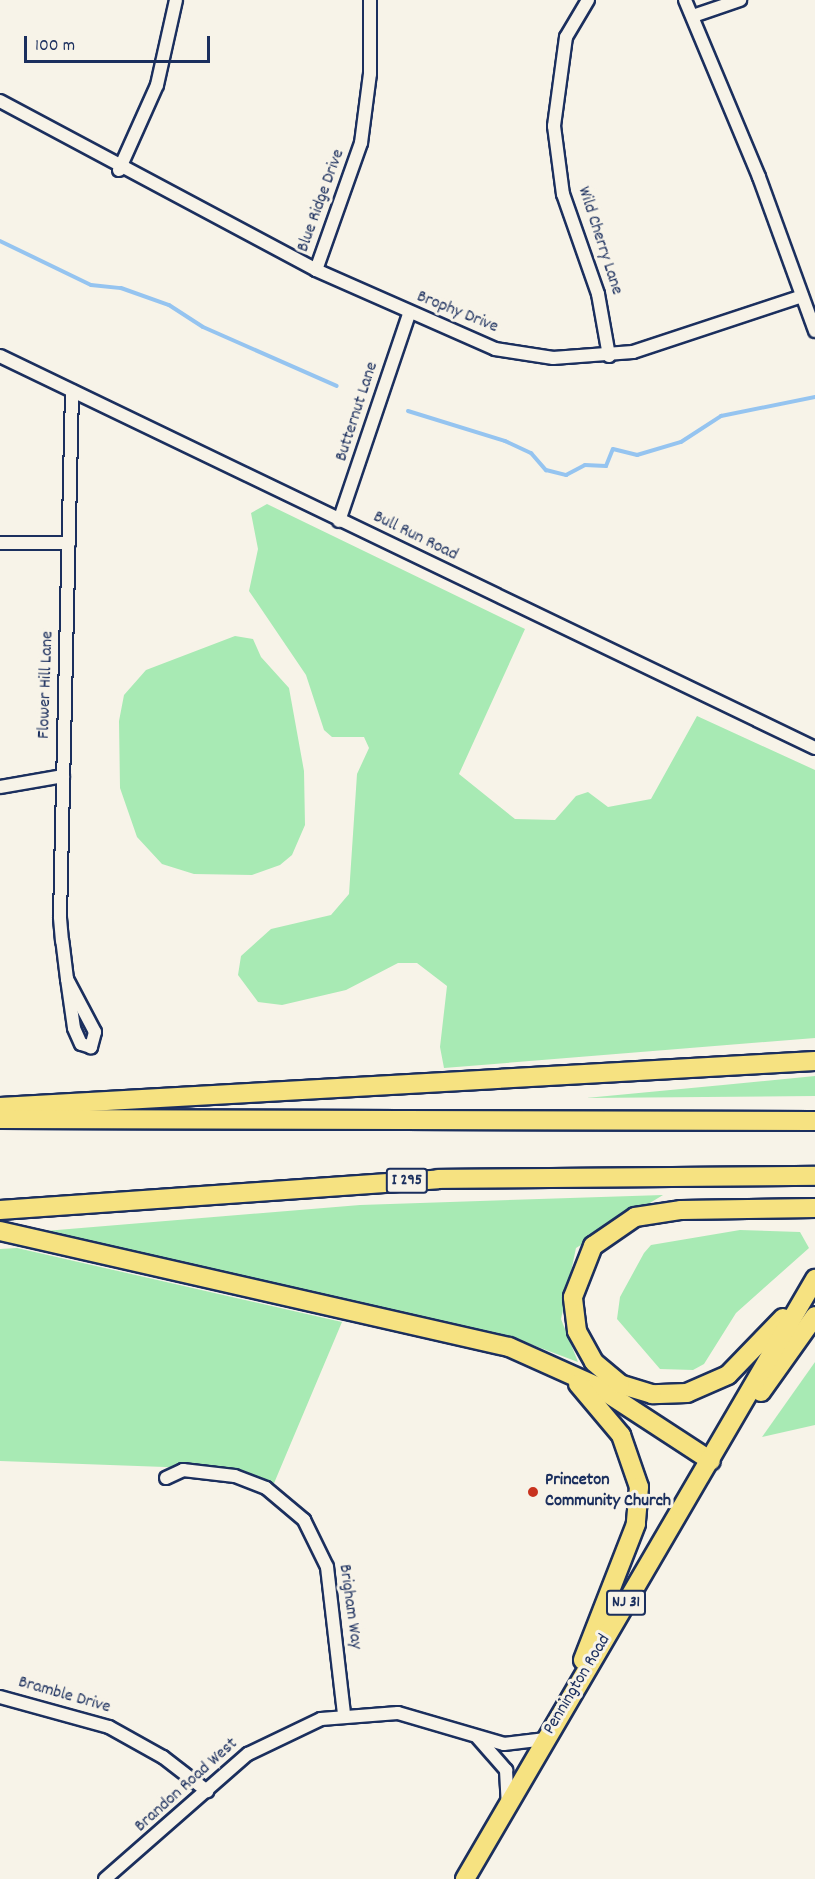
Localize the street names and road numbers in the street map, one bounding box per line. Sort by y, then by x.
street label: Blue Ridge Drive [293,147,351,255]
street label: Wild Cherry Lane [571,184,627,298]
street label: Brophy Drive [413,287,501,339]
street label: Butternut Lane [332,360,384,464]
street label: Bull Run Road [369,507,461,567]
street label: Flower Hill Lane [34,631,60,739]
road number: I 295 [384,1168,430,1194]
street label: Brigham Way [332,1563,366,1651]
road number: NJ 31 [605,1590,647,1616]
street label: Pennington Road [540,1631,616,1739]
street label: Bramble Drive [15,1673,113,1719]
street label: Brandon Road West [131,1734,243,1838]

